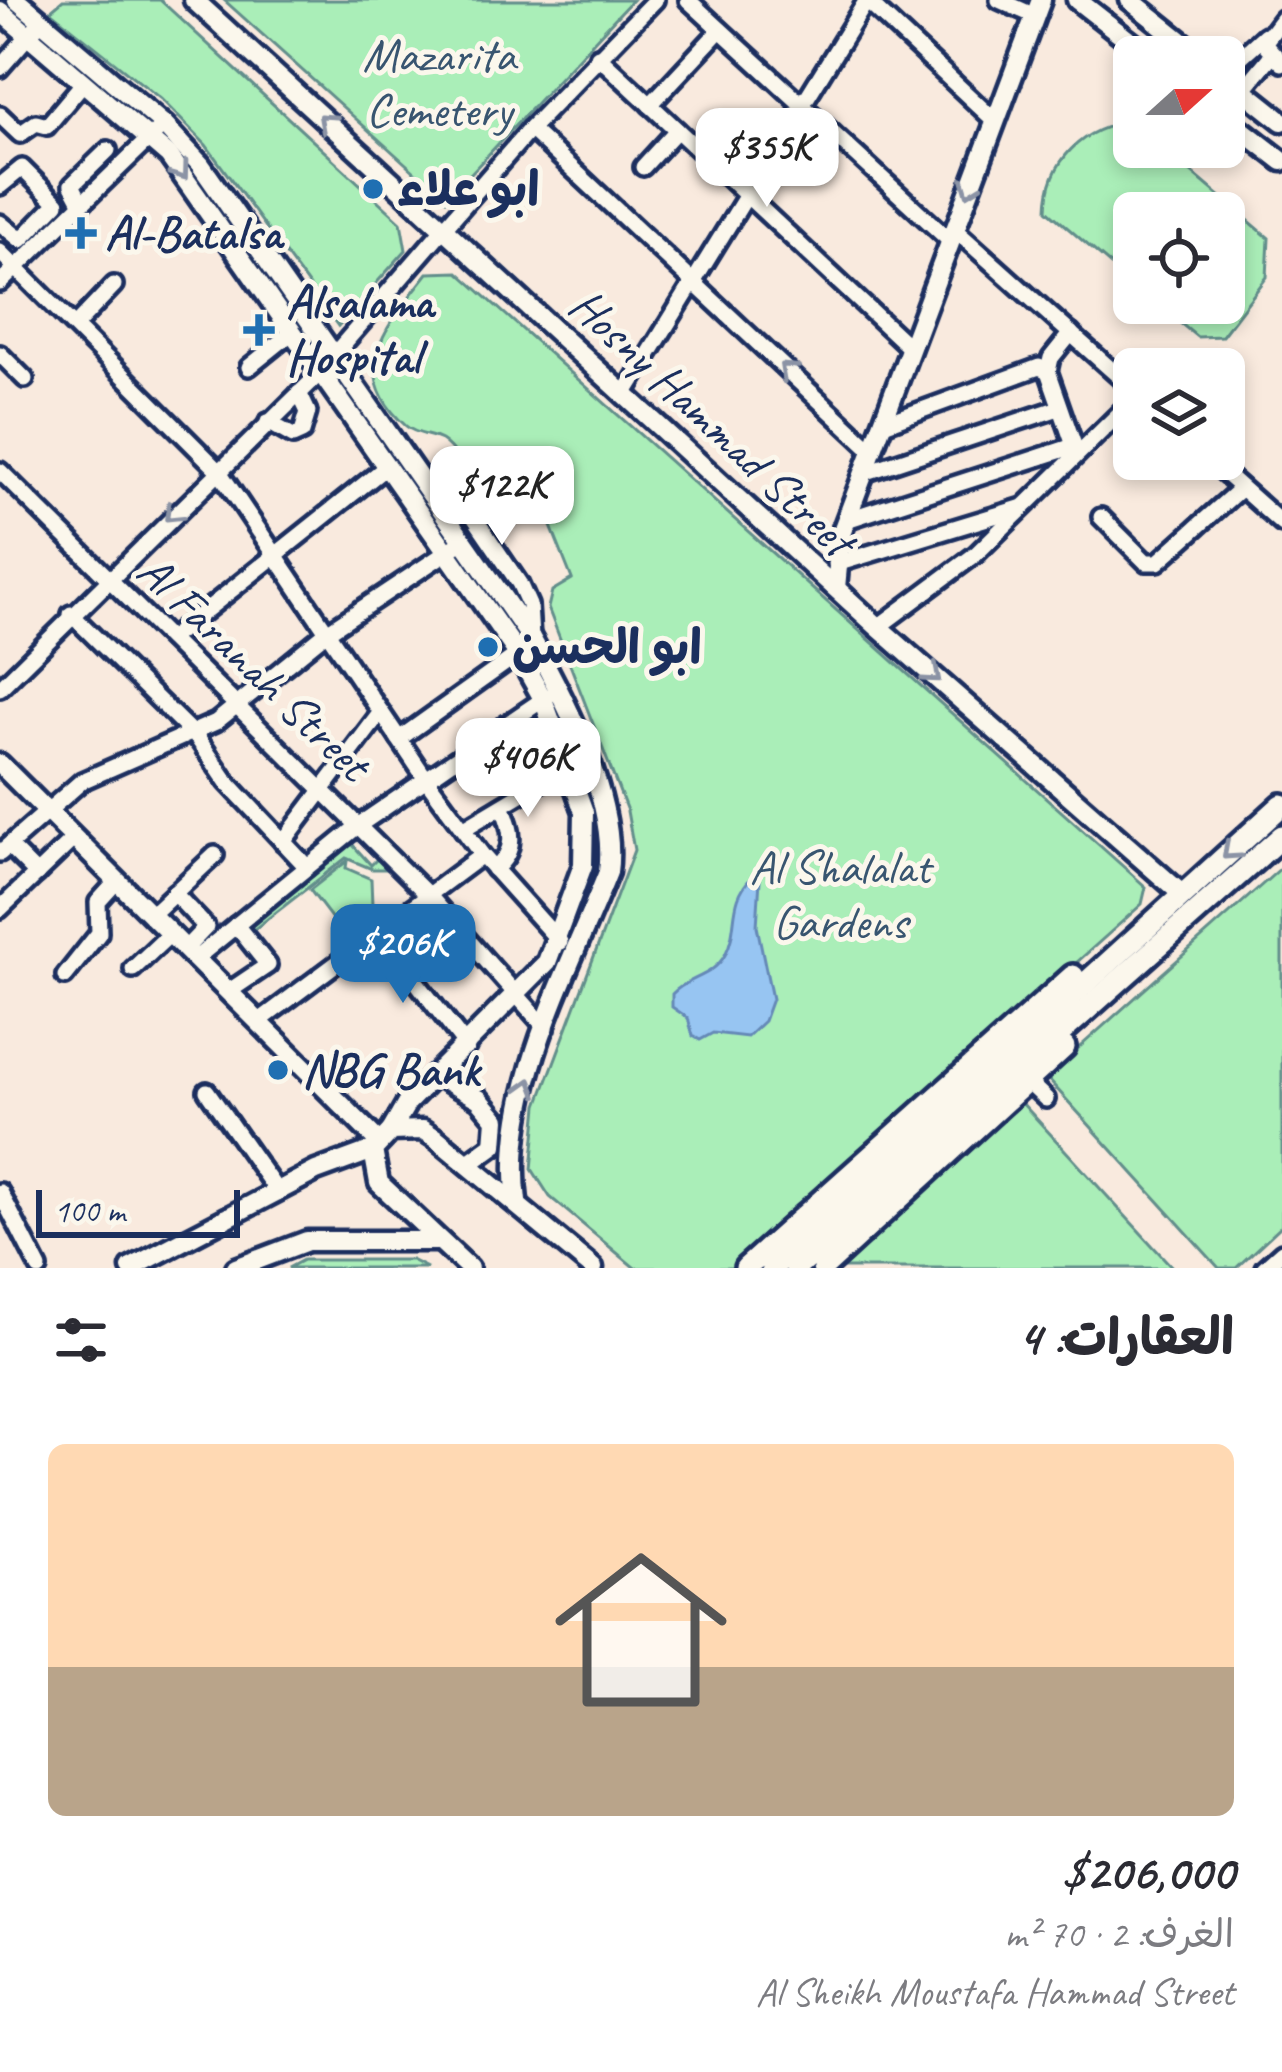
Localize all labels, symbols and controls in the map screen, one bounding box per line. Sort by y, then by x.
park label: Mazarita Cemetery [362,25,519,140]
north arrow [1113,36,1245,168]
map controls [1113,36,1245,480]
pin: $355K [683,108,851,210]
one-way arrow [319,114,340,135]
text: $355K [723,122,811,171]
one-way arrow [167,159,189,180]
place label: ابو علاء [397,159,540,219]
marker: ابو علاء [360,176,386,202]
one-way arrow [959,176,984,197]
button: locate [1113,192,1245,324]
place label: Al-Batalsa [105,203,285,263]
marker: Al-Batalsa [68,220,94,246]
place label: Alsalama Hospital [286,272,437,387]
street label: Hosny Hammad Street [557,275,871,573]
marker: Alsalama Hospital [243,314,275,346]
button: layers [1113,348,1245,480]
one-way arrow [779,362,800,384]
pin: $122K [418,446,586,548]
text: $122K [457,460,547,509]
one-way arrow [164,500,186,522]
street label: Al Faranah Street [125,541,386,796]
place label: ابو الحسن [512,617,702,677]
marker: ابو الحسن [475,634,501,660]
one-way arrow [919,661,941,682]
pin: $406K [444,718,612,820]
text: $406K [483,732,573,781]
park label: Al Shalalat Gardens [750,837,935,952]
one-way arrow [1223,838,1244,859]
pin: $206K [319,904,487,1006]
text: $206K [358,918,448,967]
place label: NBG Bank [302,1040,483,1100]
marker: NBG Bank [265,1057,291,1083]
one-way arrow [514,1077,539,1098]
scale bar [36,1184,240,1237]
text: 100 m [54,1190,125,1232]
text: العقارات: 4 [1018,1305,1234,1369]
icon: filters [48,1307,114,1373]
icon: home [533,1522,749,1738]
text: $206,000 [1062,1840,1234,1904]
text: الغرف: 2 · 70 m² [1004,1910,1234,1959]
text: Al Sheikh Moustafa Hammad Street [756,1968,1234,2017]

